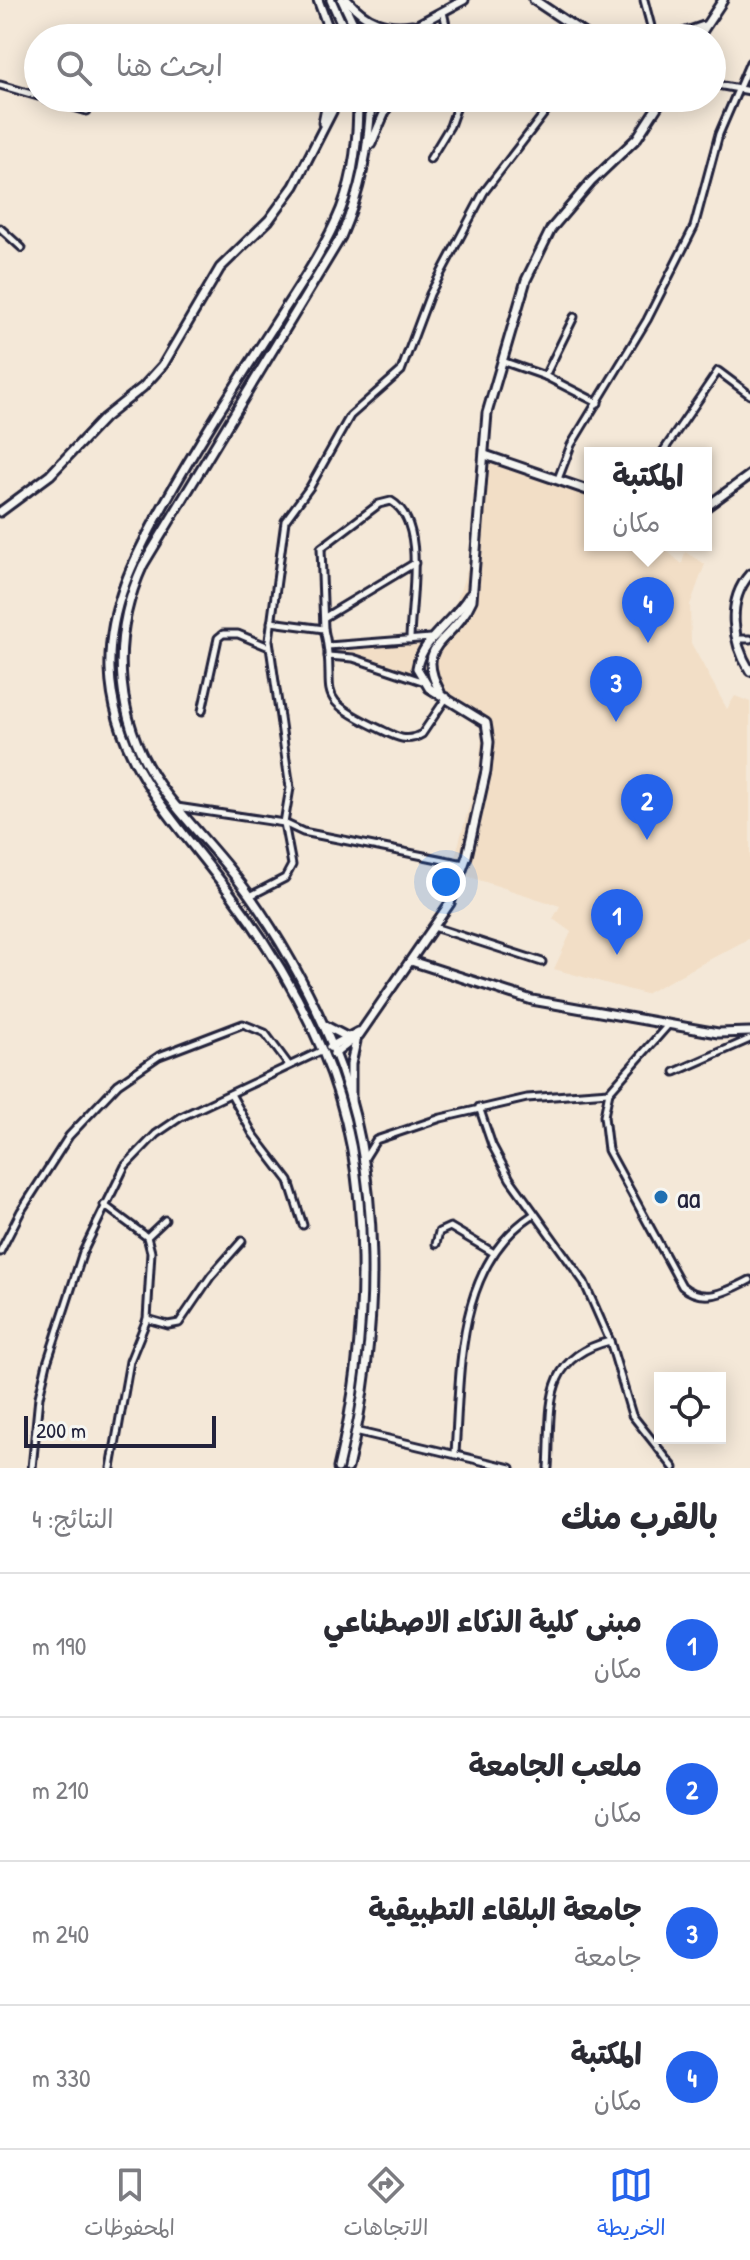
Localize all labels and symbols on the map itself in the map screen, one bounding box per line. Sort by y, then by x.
pin: 4 [622,577,674,643]
pin: 3 [590,656,642,722]
pin: 2 [621,774,673,840]
your location [426,862,466,902]
pin: 1 [591,889,643,955]
place label: aa [677,1177,701,1217]
marker: aa [652,1188,670,1206]
scale bar [24,1412,216,1448]

